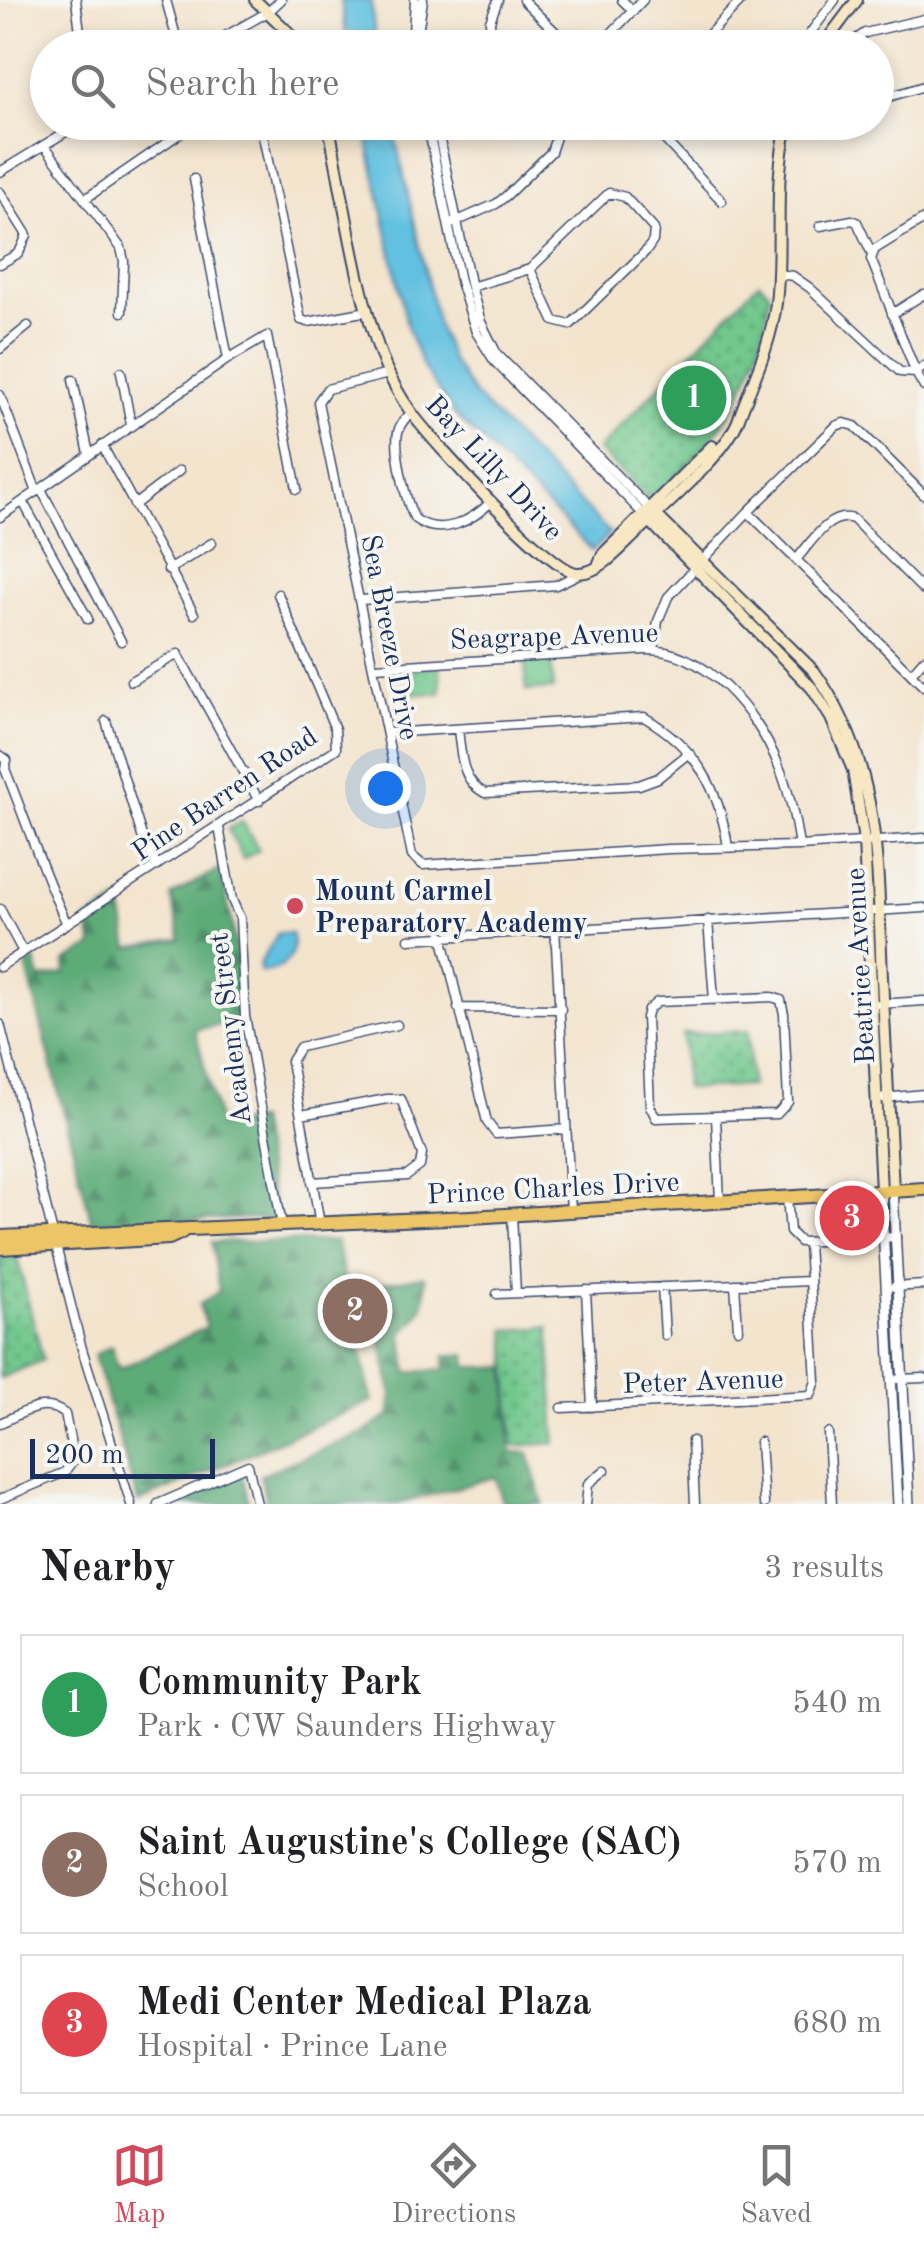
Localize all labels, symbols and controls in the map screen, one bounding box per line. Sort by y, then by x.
search box [30,30,894,140]
icon: search [65,58,120,113]
text: Search here [145,66,340,104]
pin: 1 [662,360,726,436]
street label: Bay Lilly Drive [419,391,567,547]
street label: Sea Breeze Drive [354,532,422,743]
street label: Seagrape Avenue [449,620,659,656]
street label: Pine Barren Road [128,723,323,868]
your location [360,763,411,814]
street label: Beatrice Avenue [843,867,881,1065]
place label: Mount Carmel Preparatory Academy [315,879,588,939]
marker: Mount Carmel Preparatory Academy [284,895,306,917]
street label: Academy Street [206,931,258,1127]
street label: Prince Charles Drive [426,1169,680,1211]
pin: 3 [820,1180,884,1256]
pin: 2 [322,1274,388,1348]
street label: Peter Avenue [622,1366,784,1400]
scale bar [30,1434,215,1478]
text: 200 m [45,1442,124,1470]
text: Nearby [40,1548,176,1590]
text: 3 results [764,1553,884,1585]
text: Community Park [137,1665,422,1703]
text: 1 [65,1688,84,1720]
text: 540 m [792,1688,882,1720]
text: Park · CW Saunders Highway [137,1712,556,1744]
text: Saint Augustine's College (SAC) [137,1825,682,1863]
text: 2 [65,1848,84,1880]
text: 570 m [792,1848,882,1880]
text: School [137,1872,229,1904]
text: Medi Center Medical Plaza [137,1985,591,2023]
text: 3 [65,2008,84,2040]
text: 680 m [792,2008,882,2040]
text: Hospital · Prince Lane [137,2032,447,2064]
tab: Map [112,2138,167,2233]
tab: Directions [392,2138,516,2233]
tab: Saved [740,2138,812,2233]

